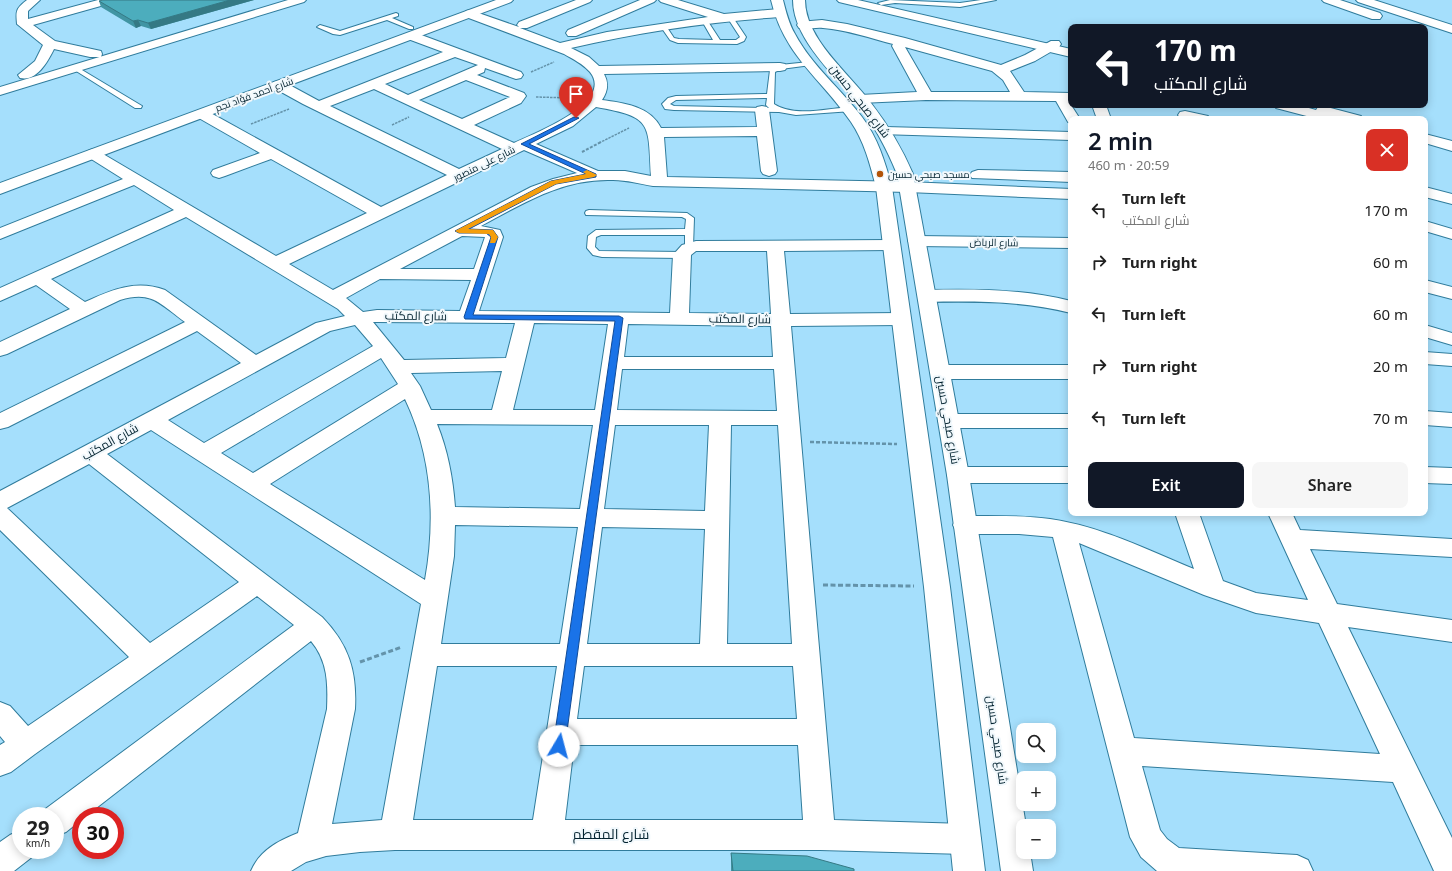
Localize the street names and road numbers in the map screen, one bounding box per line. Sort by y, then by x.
street label: شارع صبحي حسين [825,60,895,143]
street label: شارع أحمد فؤاد نجم [213,73,295,116]
street label: شارع على منصور [450,142,517,184]
street label: شارع الرياض [970,235,1018,249]
street label: شارع المكتب [385,306,447,325]
street label: شارع المكتب [709,309,771,328]
street label: شارع صبحي حسين [930,374,965,466]
street label: شارع المكتب [78,419,141,464]
street label: شارع صبحي حسين [981,694,1012,786]
street label: شارع المقطم [573,824,649,844]

